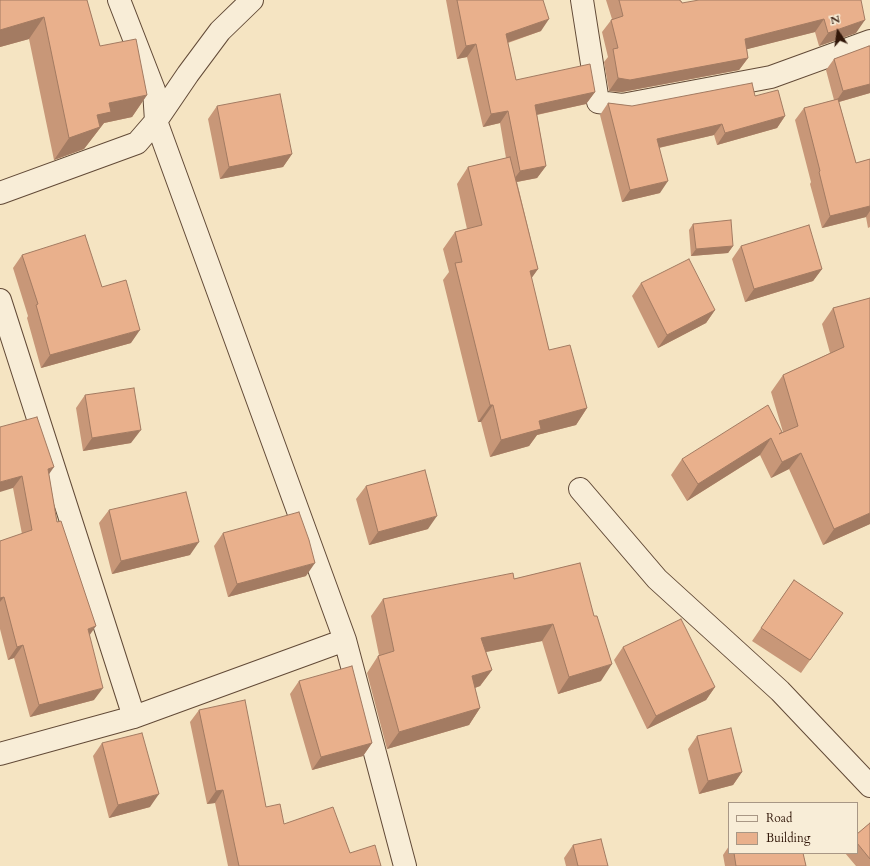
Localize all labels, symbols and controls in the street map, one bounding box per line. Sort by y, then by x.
text: N [829,11,842,28]
north arrow [818,12,858,52]
legend [728,802,858,854]
text: Road [766,810,792,826]
text: Building [766,830,810,846]

